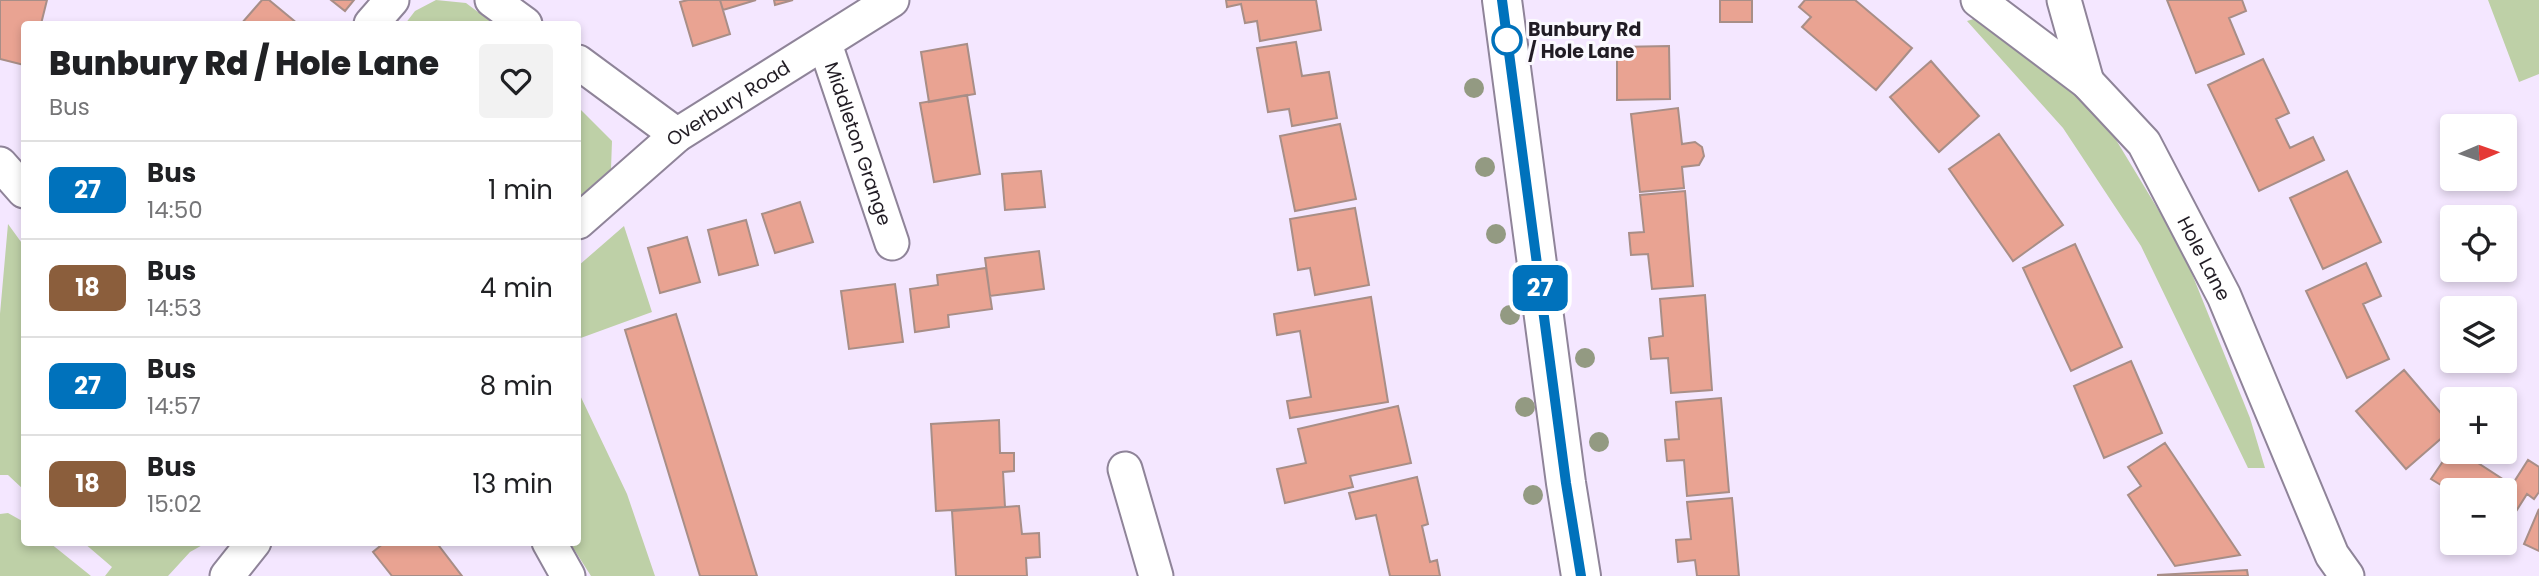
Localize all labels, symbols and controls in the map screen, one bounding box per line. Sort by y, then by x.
place label: Bunbury Rd / Hole Lane [1528,16,1641,65]
marker: Bunbury Rd / Hole Lane [1492,25,1522,55]
text: Bunbury Rd / Hole Lane [49,40,439,87]
button: heart [479,44,553,118]
street label: Overbury Road [660,54,795,152]
street label: Middleton Grange [818,58,899,229]
text: Bus [49,91,90,123]
north arrow [2440,114,2516,191]
map controls [2440,114,2517,555]
text: Bus [147,155,196,191]
text: 1 min [488,172,553,208]
text: 27 [74,173,101,206]
text: 14:50 [147,194,203,226]
button: locate [2440,205,2517,282]
street label: Hole Lane [2171,211,2238,305]
text: Bus [147,253,196,289]
line badge: 27 [1508,265,1572,311]
text: 4 min [480,270,553,306]
text: 18 [75,271,100,304]
text: 27 [1527,271,1553,304]
text: 14:53 [147,292,202,324]
button: layers [2440,296,2517,373]
text: Bus [147,351,196,387]
text: 8 min [480,368,553,404]
text: 27 [74,369,101,402]
button: + [2440,387,2517,464]
text: 14:57 [147,390,201,422]
text: Bus [147,449,196,485]
text: 13 min [473,466,553,502]
text: 18 [75,467,100,500]
button: − [2440,478,2517,555]
text: 15:02 [147,488,201,520]

